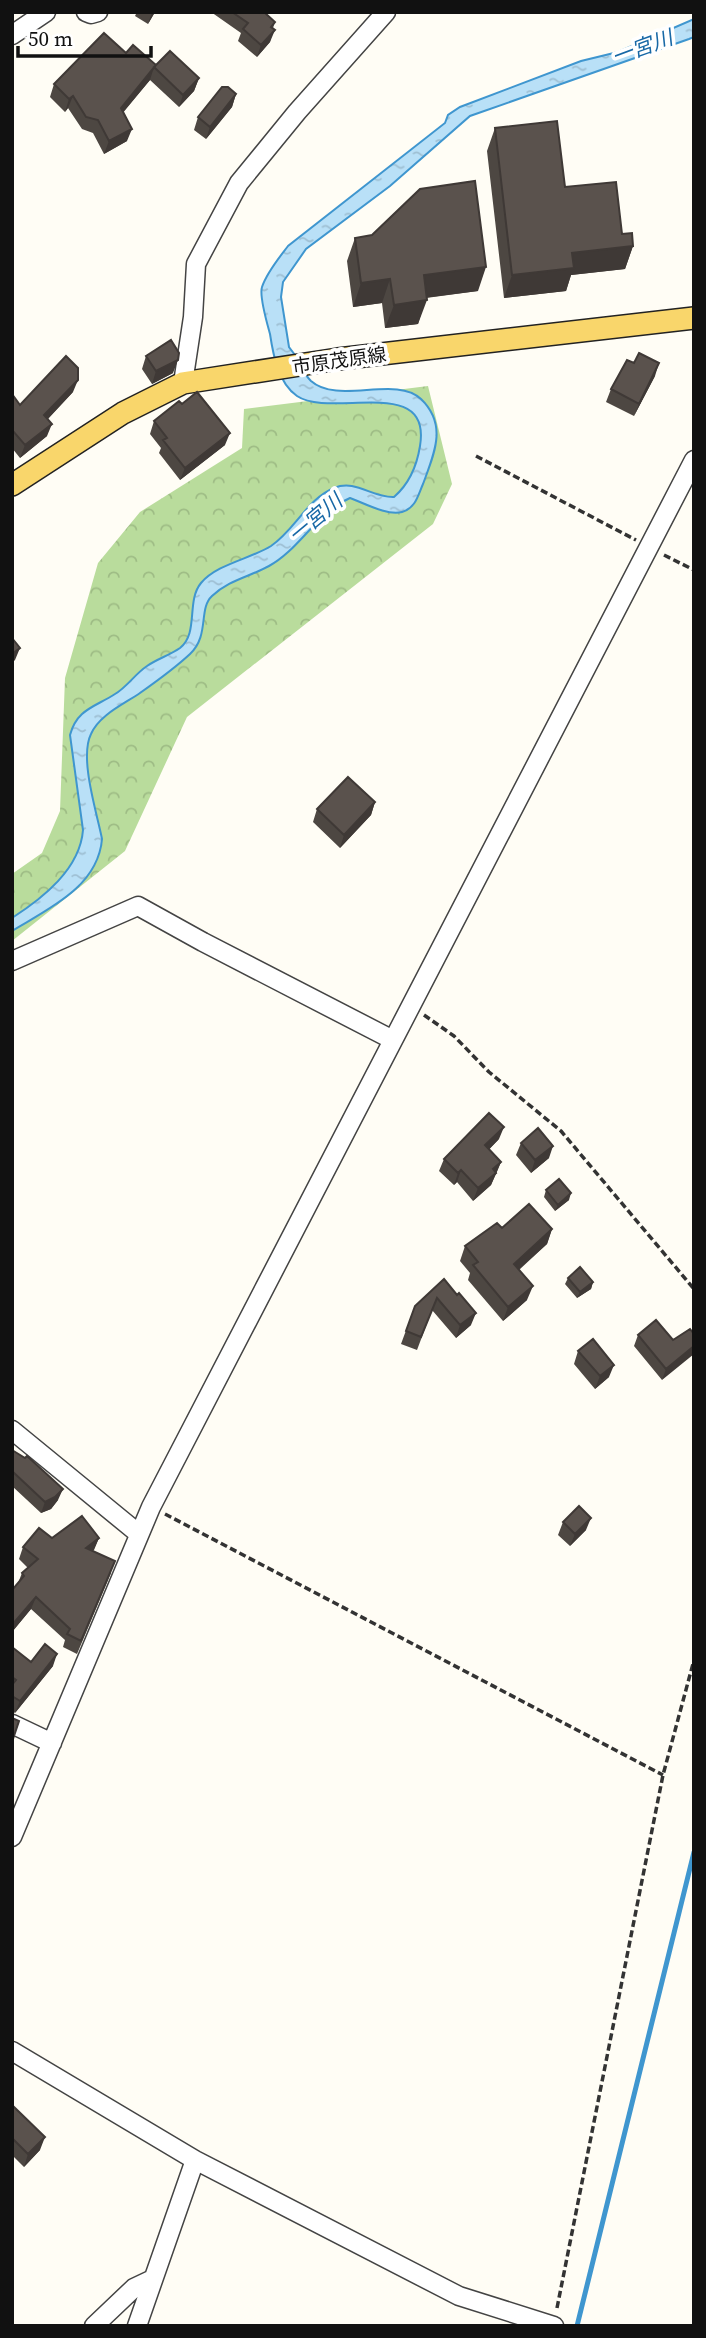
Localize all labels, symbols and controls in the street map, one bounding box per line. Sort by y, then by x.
scale bar [18,14,150,58]
water label: 一宮川 [607,22,678,71]
text: 50 m [28,24,73,53]
street label: 市原茂原線 [290,341,388,379]
water label: 一宮川 [282,485,350,549]

